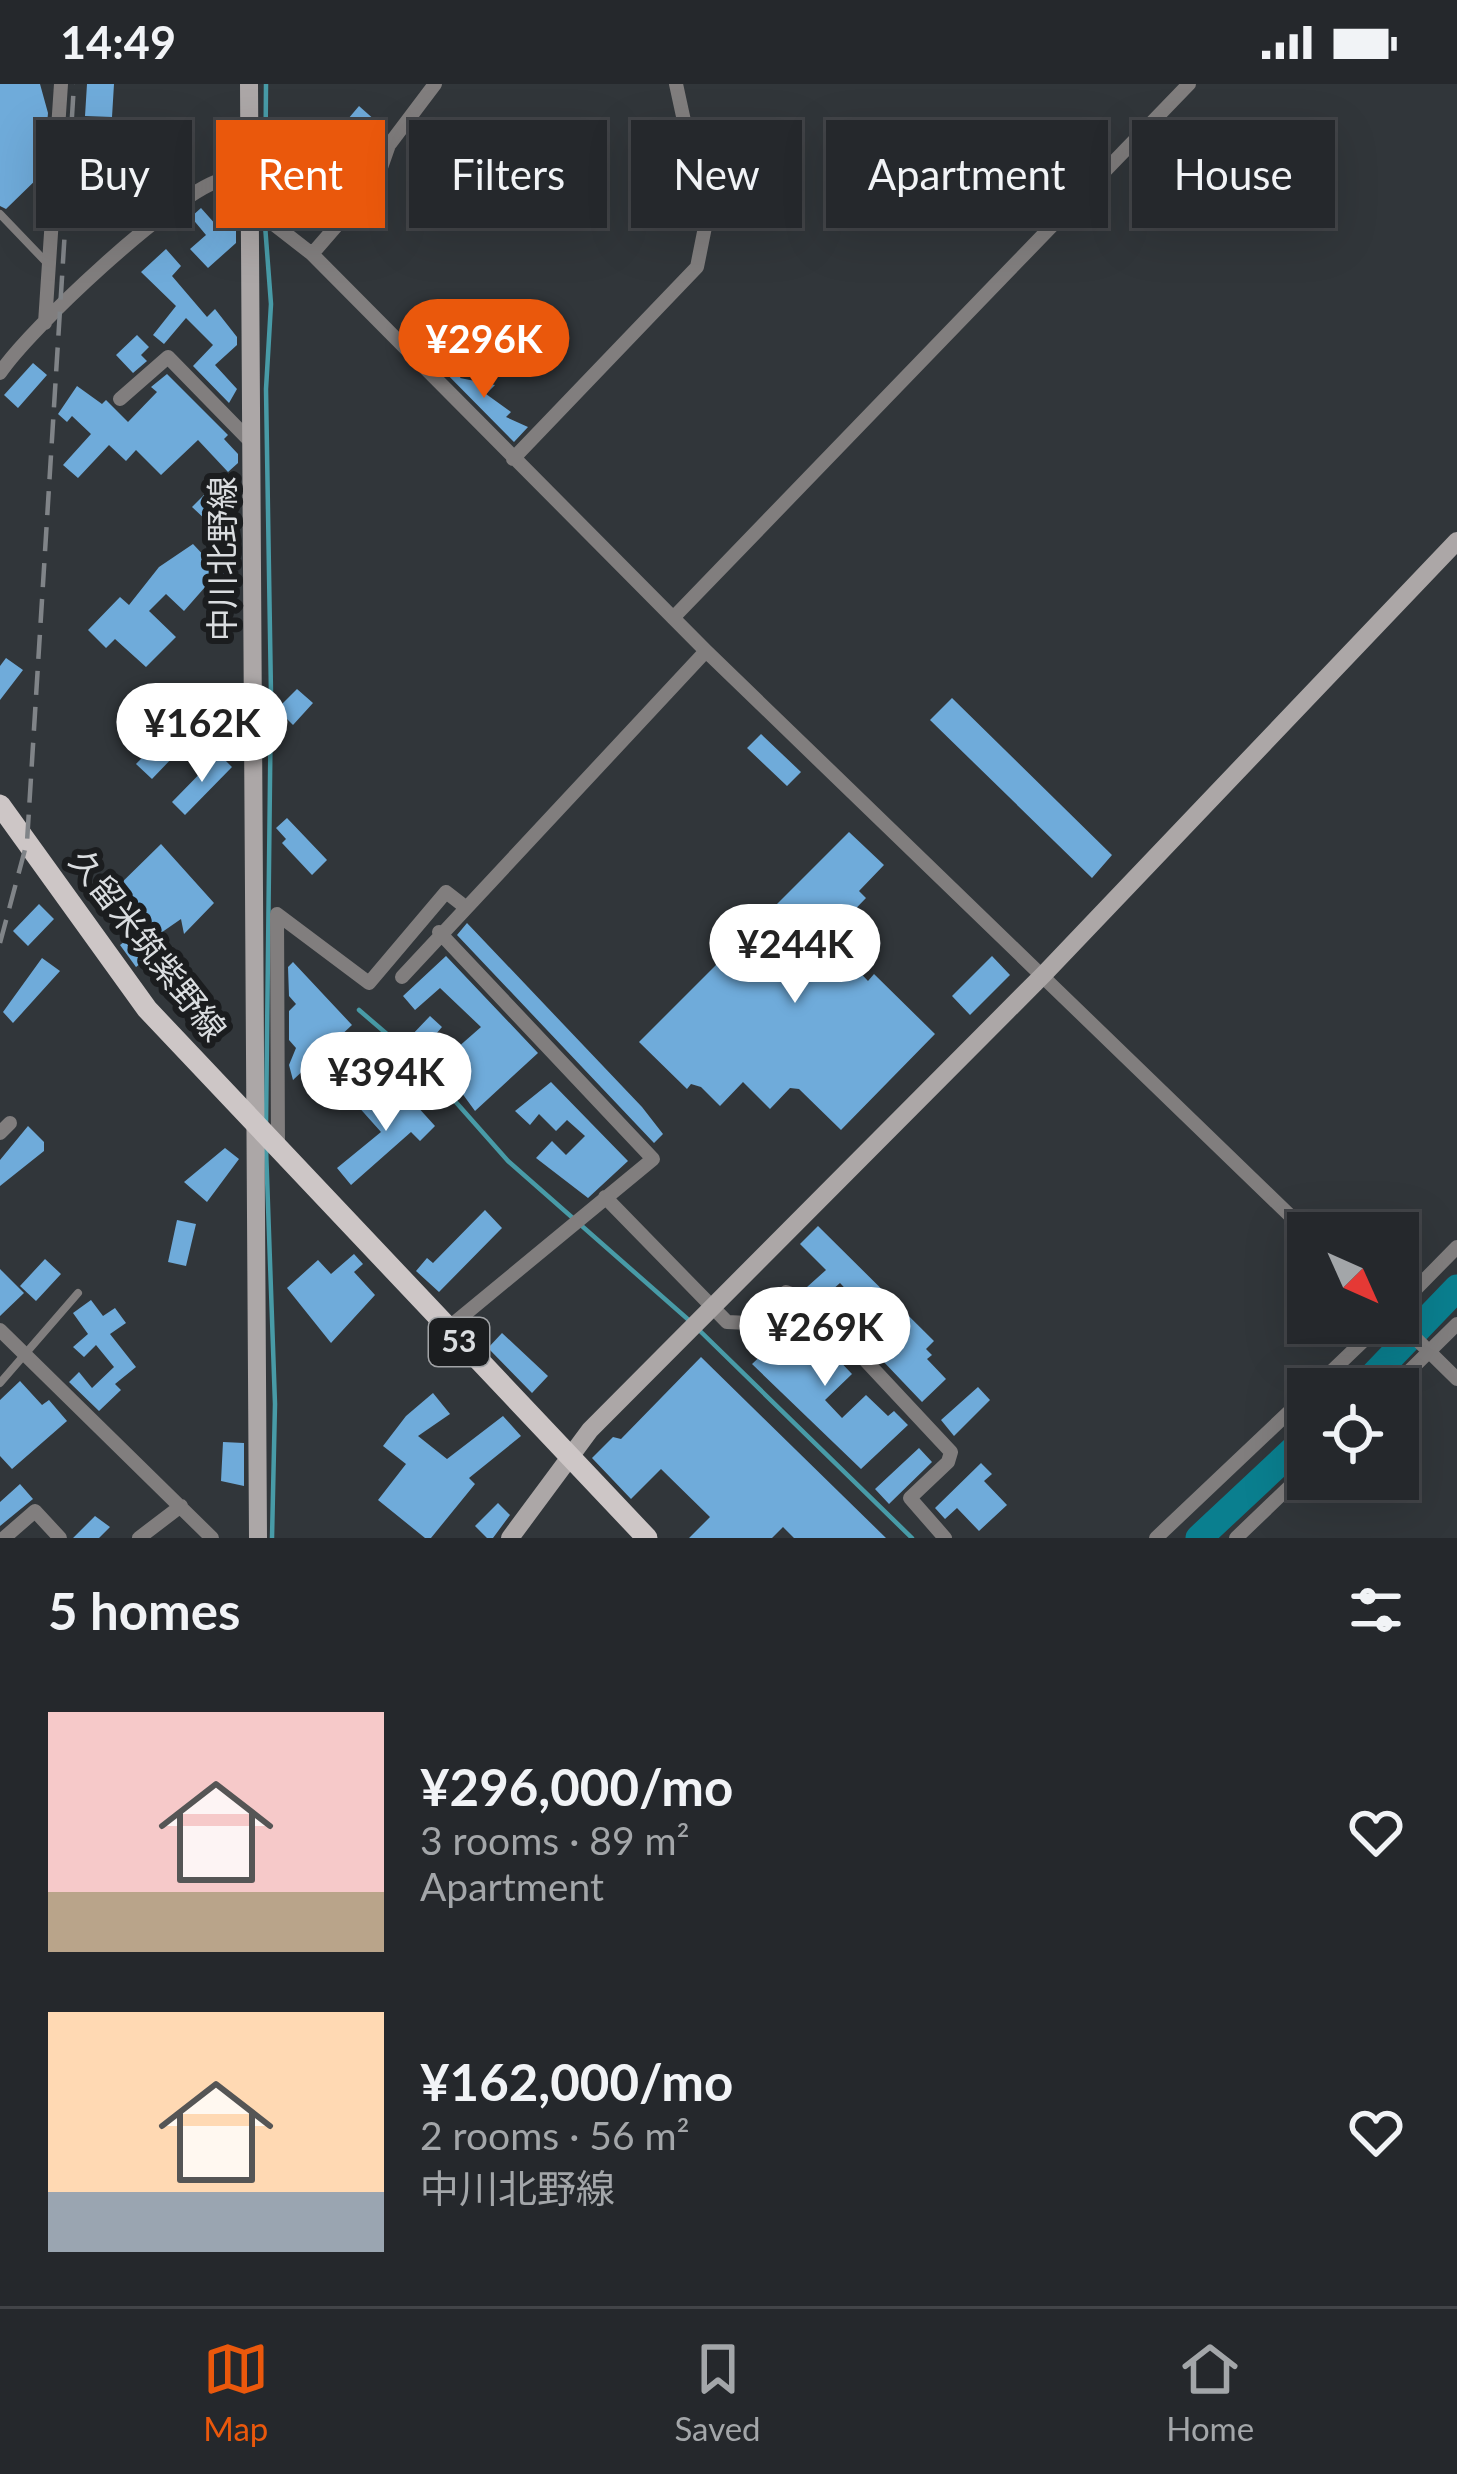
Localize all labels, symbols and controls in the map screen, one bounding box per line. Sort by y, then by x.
text: 14:49 [60,15,176,69]
chip: Buy [36,120,192,228]
chip: Rent [216,120,385,228]
chip: Filters [409,120,607,228]
chip: New [631,120,802,228]
chip: Apartment [826,120,1108,228]
chip: House [1132,120,1335,228]
pin: ¥296K [400,299,568,401]
text: ¥296K [425,315,543,361]
street label: 中川北野線 [201,477,241,642]
pin: ¥162K [118,683,286,785]
text: ¥162K [143,699,261,745]
street label: 久留米筑紫野線 [62,841,236,1048]
pin: ¥244K [711,904,879,1006]
text: ¥244K [736,920,854,966]
pin: ¥394K [302,1032,470,1134]
text: ¥394K [327,1048,445,1094]
north arrow [1287,1212,1419,1344]
map controls [1287,1212,1419,1500]
pin: ¥269K [741,1287,909,1389]
text: ¥269K [766,1303,884,1349]
road number: 53 [429,1318,489,1366]
button: locate [1287,1368,1419,1500]
icon: filters [1343,1577,1409,1643]
text: 5 homes [48,1580,240,1641]
text: ¥296,000/mo [420,1756,733,1817]
icon: home [144,1760,288,1904]
icon: heart [1343,1799,1409,1865]
text: 3 rooms · 89 m² [420,1817,690,1863]
text: Apartment [420,1863,604,1909]
text: ¥162,000/mo [420,2051,733,2112]
icon: home [144,2060,288,2204]
icon: heart [1343,2099,1409,2165]
text: 2 rooms · 56 m² [420,2112,690,2158]
text: 中川北野線 [420,2165,615,2211]
tab: Map [203,2336,269,2448]
tab: Saved [674,2336,761,2448]
tab: Home [1166,2336,1254,2448]

